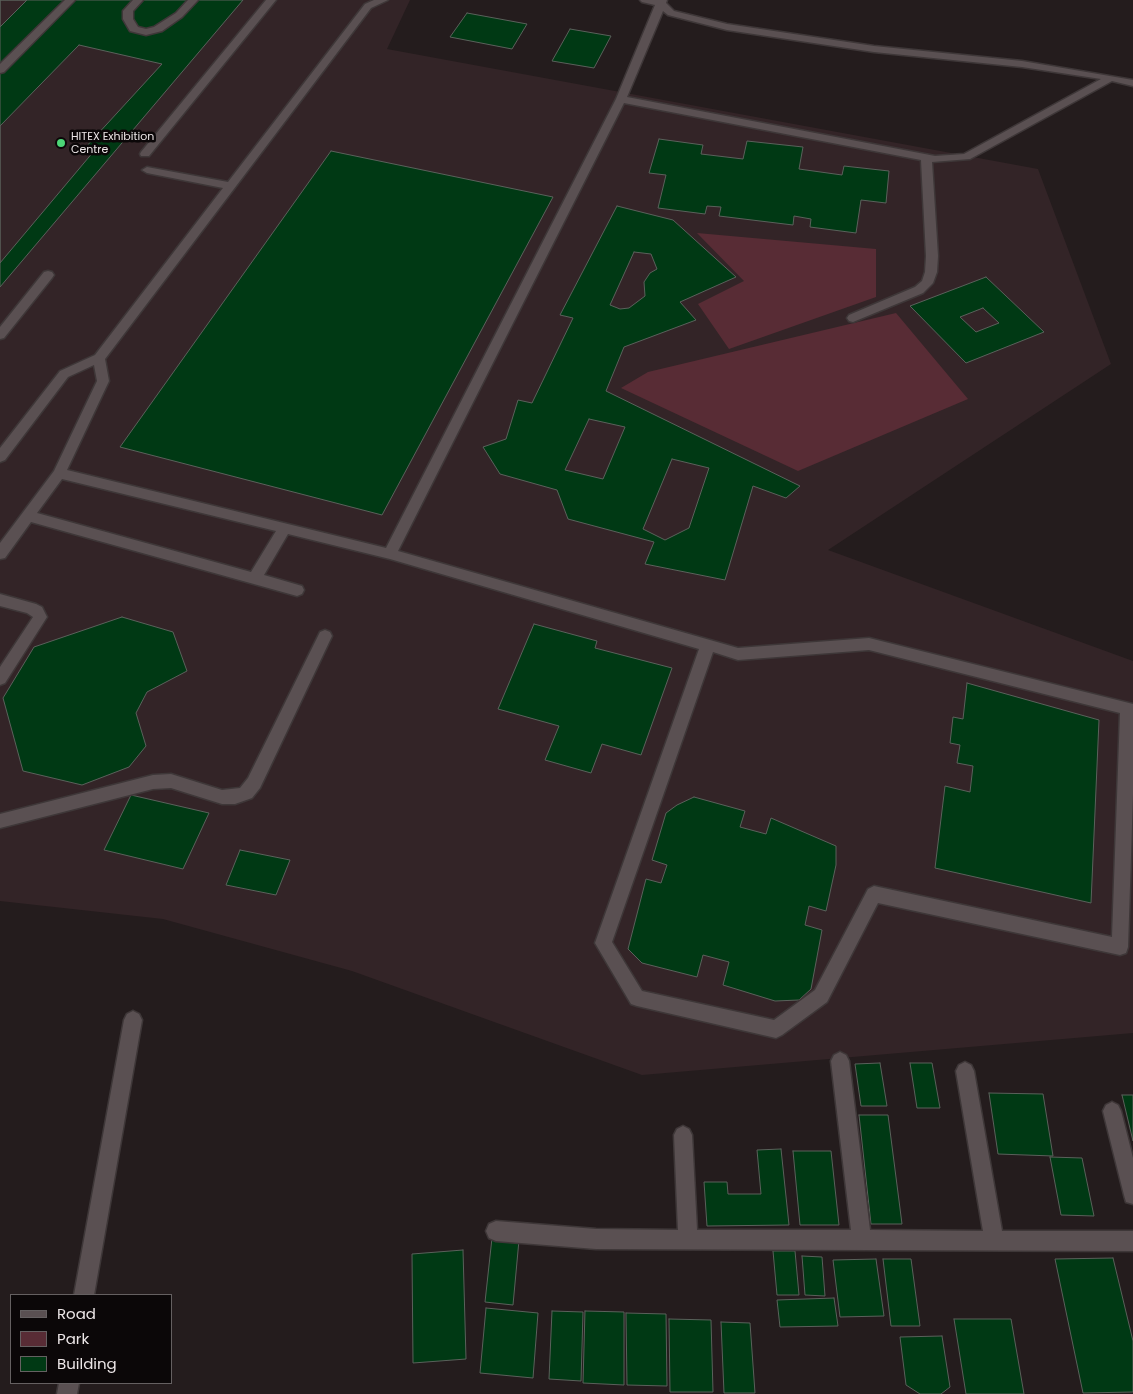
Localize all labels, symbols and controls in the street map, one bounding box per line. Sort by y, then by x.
place label: HITEX Exhibition Centre [71,130,154,156]
marker: HITEX Exhibition Centre [55,137,67,149]
legend [10,1294,172,1384]
text: Road [57,1303,96,1324]
text: Park [57,1328,89,1349]
text: Building [57,1353,117,1374]

